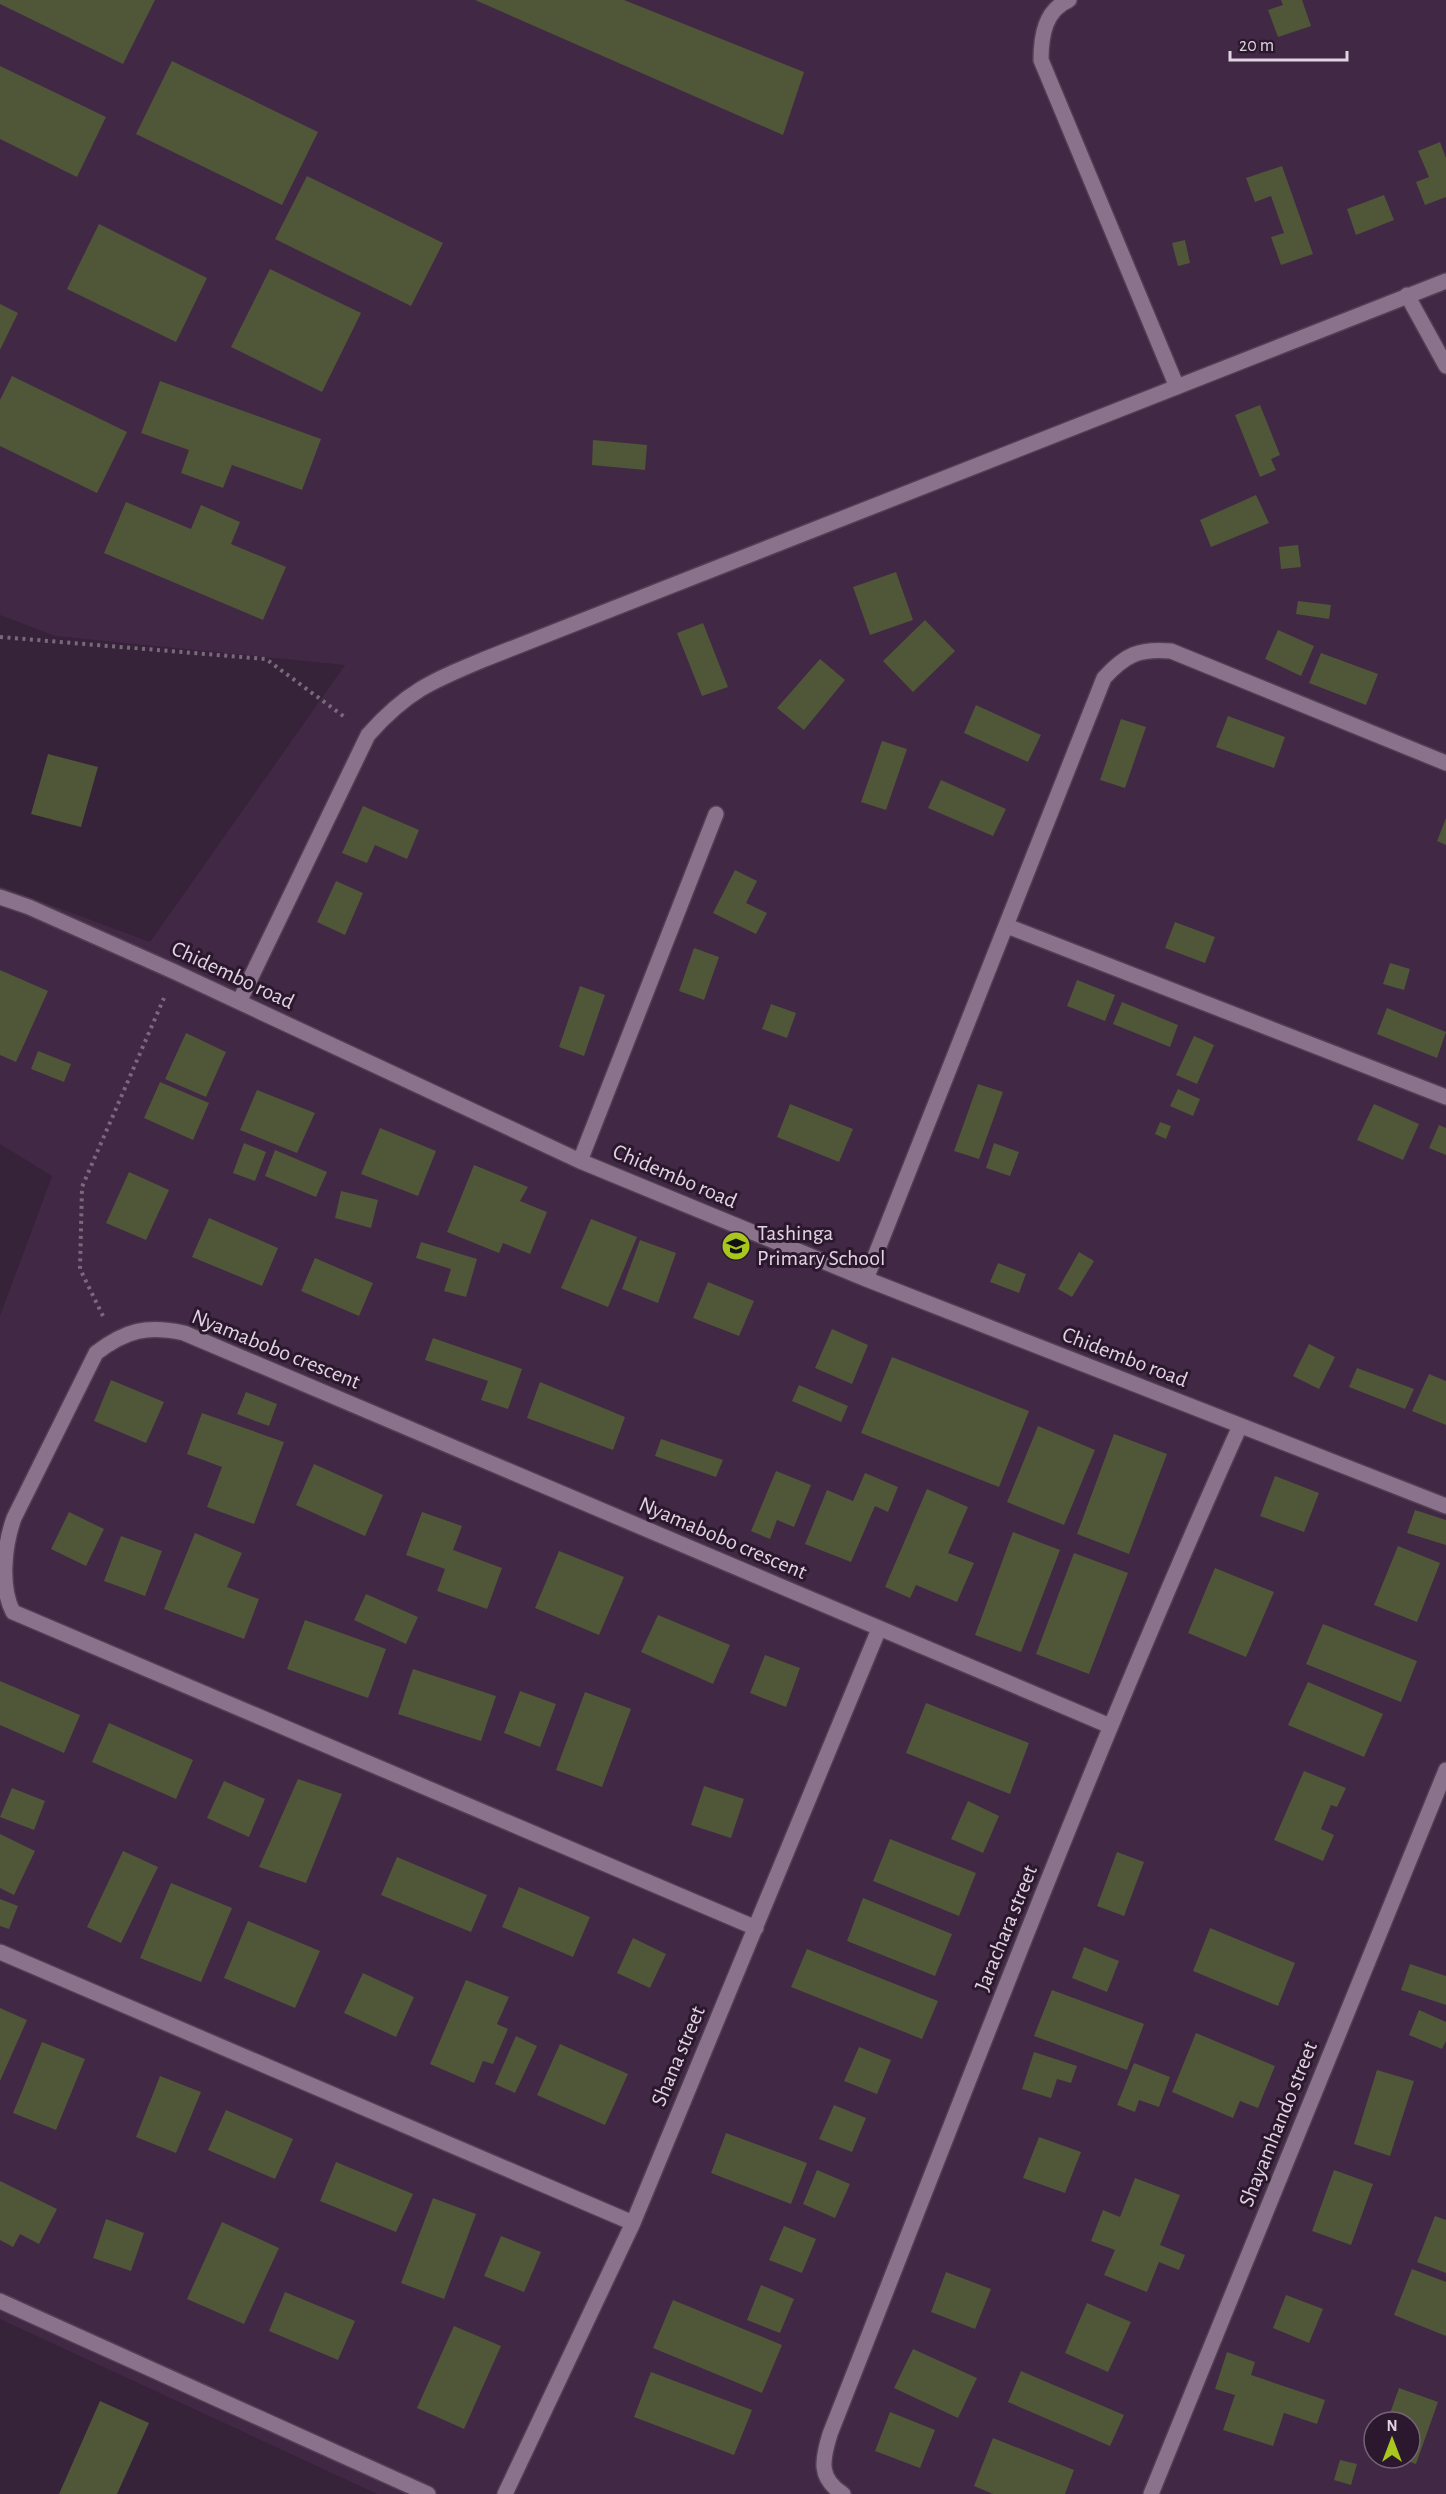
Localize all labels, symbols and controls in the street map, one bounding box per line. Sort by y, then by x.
scale bar [1230,24,1347,62]
text: 20 m [1239,37,1274,55]
street label: Chidembo road [168,937,298,1013]
street label: Chidembo road [610,1140,740,1212]
place label: Tashinga Primary School [757,1222,885,1269]
school or university icon: Tashinga Primary School [720,1230,752,1262]
street label: Nyamabobo crescent [189,1305,363,1393]
street label: Chidembo road [1059,1323,1191,1391]
street label: Nyamabobo crescent [636,1493,810,1583]
street label: Jarachara street [971,1862,1041,1994]
street label: Shana street [647,2003,709,2109]
street label: Shayamhando street [1235,2038,1321,2210]
north arrow [1362,2410,1422,2470]
text: N [1386,2418,1398,2434]

